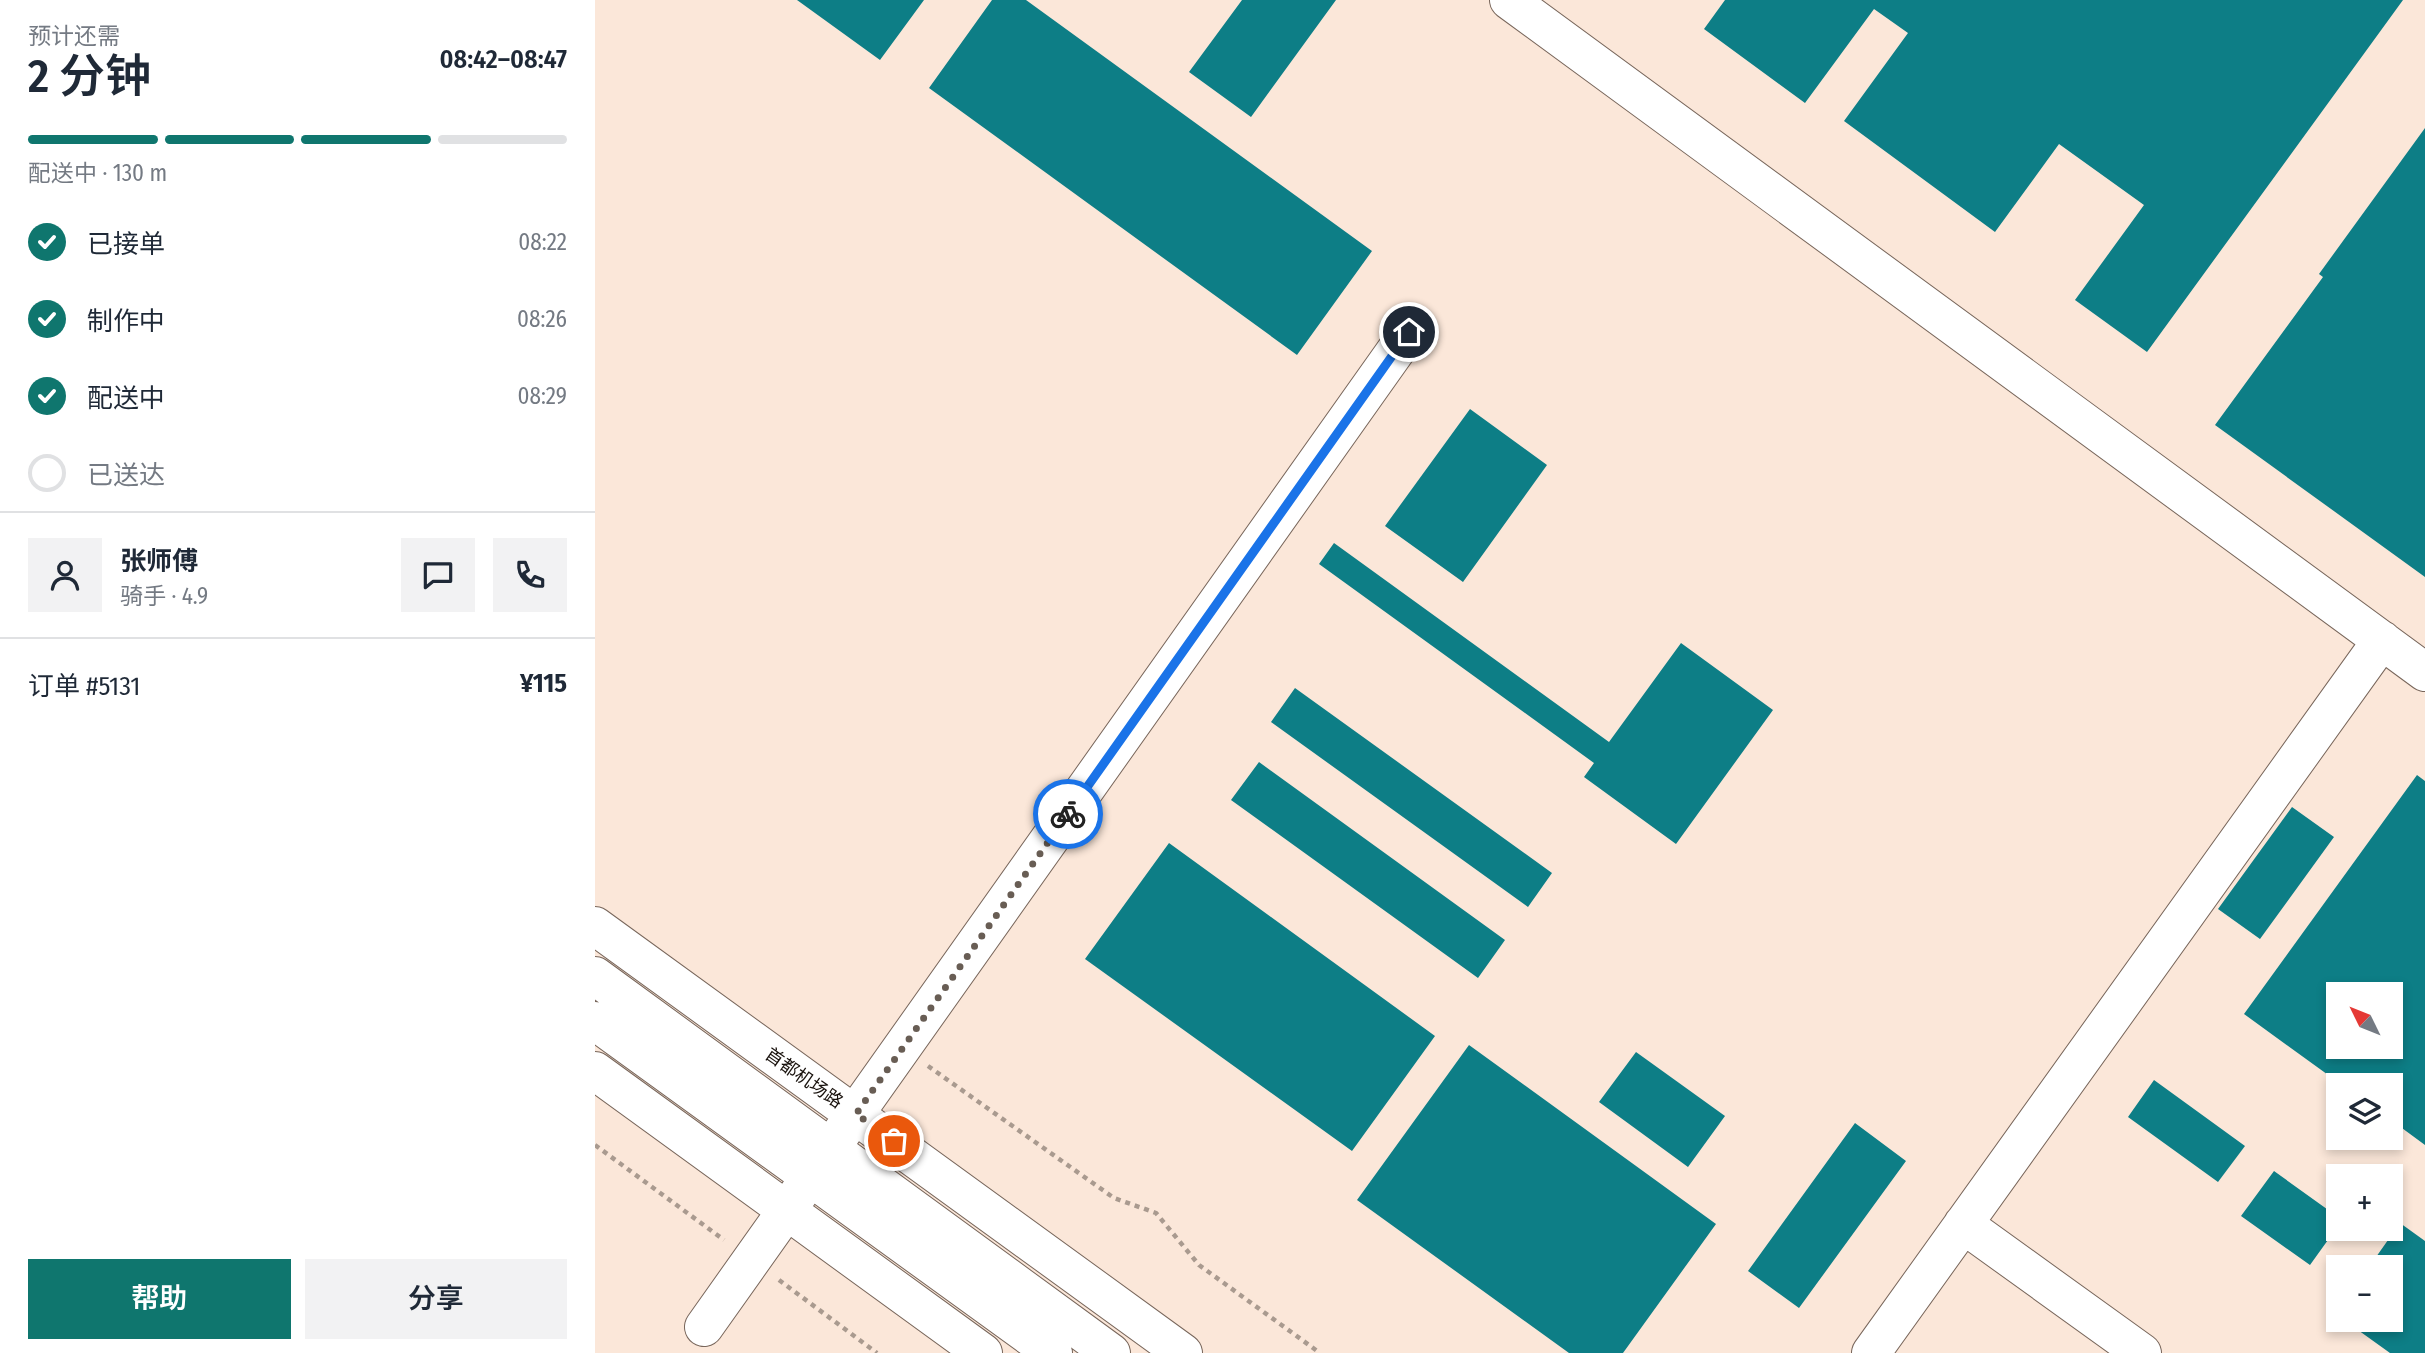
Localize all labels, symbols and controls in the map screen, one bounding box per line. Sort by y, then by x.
text: 预计还需 [28,22,120,50]
text: 08:42–08:47 [440,44,567,75]
text: 2 分钟 [28,49,151,104]
text: 配送中 · 130 m [28,159,167,187]
icon: check [28,223,66,261]
text: 08:22 [518,228,567,256]
text: 已接单 [87,229,165,260]
icon: check [28,300,66,338]
pin [1379,302,1439,362]
text: 08:26 [517,305,567,333]
text: 制作中 [87,306,165,337]
icon: home [1390,313,1428,351]
icon: check [28,377,66,415]
text: 08:29 [517,382,567,410]
text: 配送中 [87,383,165,414]
text: 已送达 [87,460,165,491]
button: person [28,538,102,612]
button: chat [401,538,475,612]
button: phone [493,538,567,612]
text: 张师傅 [120,546,198,577]
text: 骑手 · 4.9 [120,582,208,610]
text: ¥115 [520,668,567,699]
text: 订单 #5131 [28,671,140,702]
courier [1033,779,1103,849]
icon: bike [1049,795,1087,833]
north arrow [2326,982,2403,1059]
map controls [2326,982,2403,1332]
street label: 首都机场路 [761,1043,847,1113]
button: layers [2326,1073,2403,1150]
pin [864,1111,924,1171]
icon: bag [875,1122,913,1160]
button: + [2326,1164,2403,1241]
button: − [2326,1255,2403,1332]
button: 帮助 [28,1259,291,1339]
button: 分享 [305,1259,567,1339]

